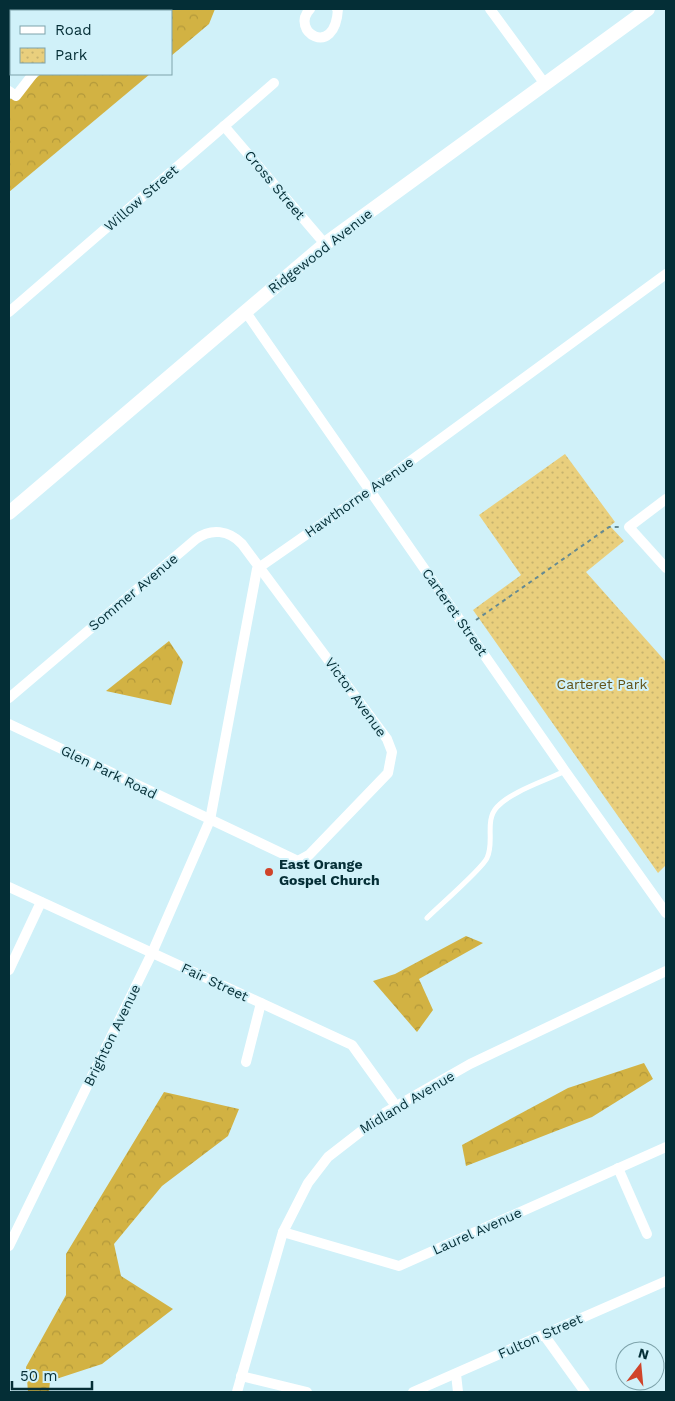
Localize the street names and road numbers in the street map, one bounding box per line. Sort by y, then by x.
street label: Cross Street [241,147,309,223]
street label: Willow Street [101,162,181,234]
street label: Ridgewood Avenue [265,205,375,297]
street label: Hawthorne Avenue [302,454,416,540]
street label: Sommer Avenue [85,550,181,634]
street label: Carteret Street [419,565,491,659]
street label: Victor Avenue [322,654,390,740]
street label: Glen Park Road [58,742,160,802]
street label: Fair Street [179,960,251,1004]
street label: Brighton Avenue [80,981,144,1089]
street label: Midland Avenue [357,1067,457,1137]
street label: Laurel Avenue [430,1204,524,1258]
street label: Fulton Street [495,1310,585,1362]

